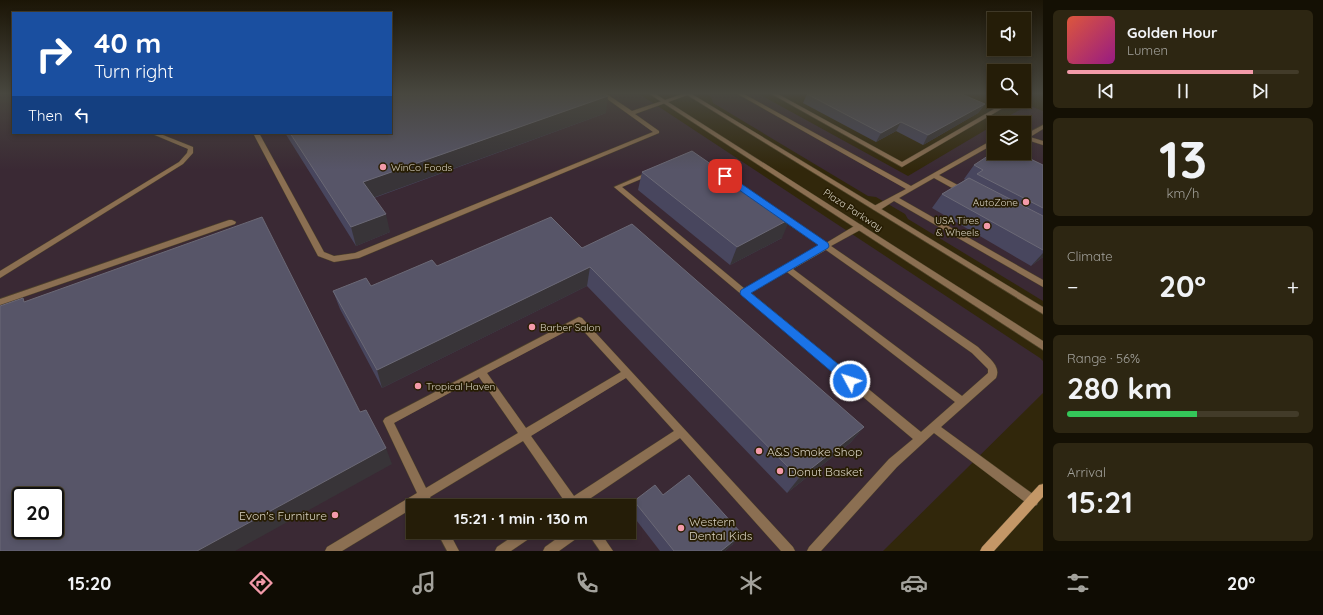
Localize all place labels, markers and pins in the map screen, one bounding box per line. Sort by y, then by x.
pin [708,159,742,193]
place label: WinCo Foods [391,161,453,174]
marker: WinCo Foods [378,162,388,172]
place label: AutoZone [973,196,1018,209]
marker: AutoZone [1021,197,1031,207]
place label: USA Tires & Wheels [935,214,979,239]
marker: USA Tires & Wheels [982,221,992,231]
place label: Barber Salon [540,321,600,334]
marker: Barber Salon [527,322,537,332]
place label: Tropical Haven [426,380,495,393]
marker: Tropical Haven [413,381,423,391]
place label: A&S Smoke Shop [767,444,862,459]
marker: A&S Smoke Shop [754,446,764,456]
place label: Donut Basket [788,464,863,479]
marker: Donut Basket [775,466,785,476]
place label: Evon's Furniture [239,508,327,523]
marker: Evon's Furniture [330,510,340,520]
place label: Western Dental Kids [689,514,753,543]
marker: Western Dental Kids [676,523,686,533]

